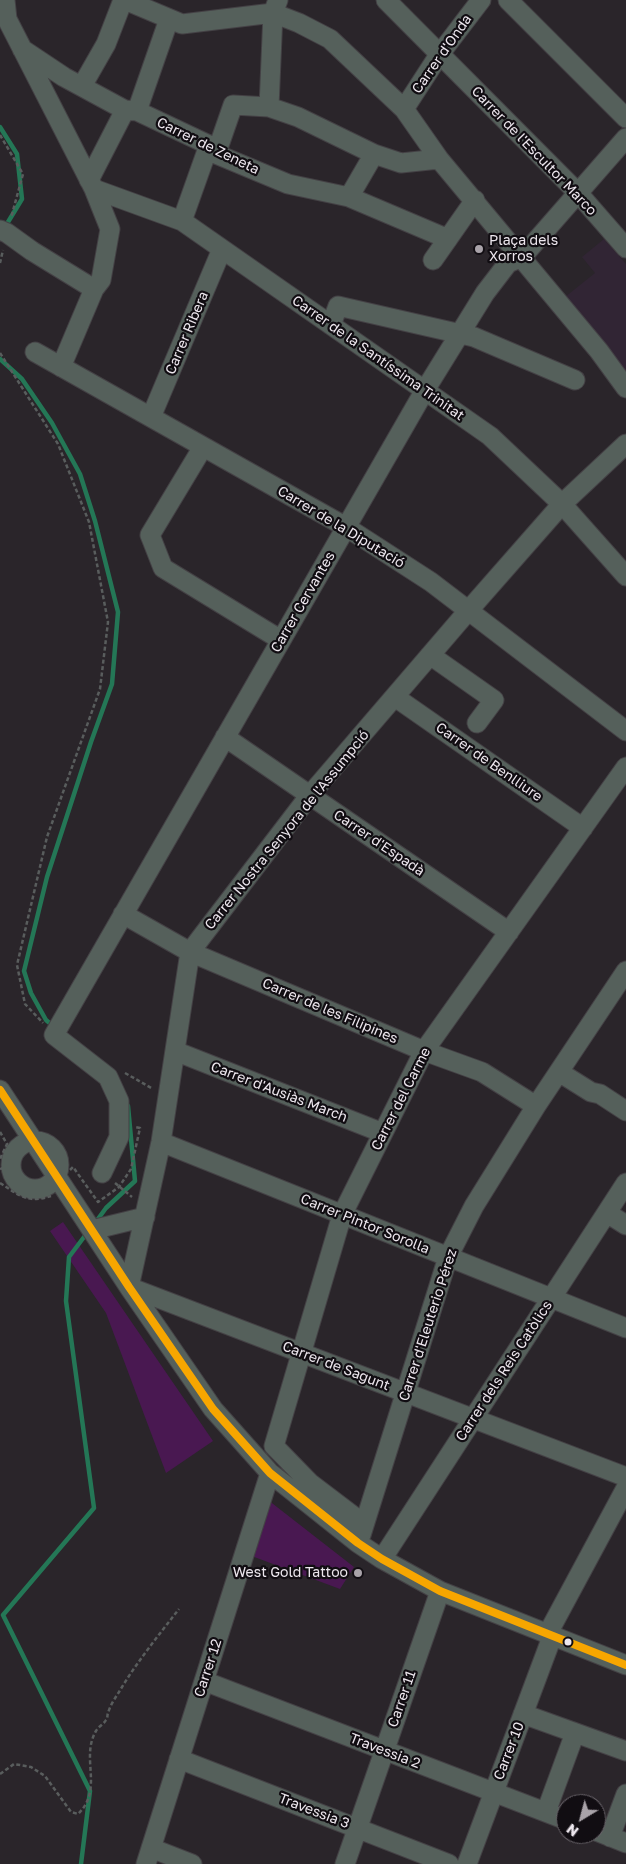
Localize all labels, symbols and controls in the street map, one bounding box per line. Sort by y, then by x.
street label: Carrer d'Onda [409,11,475,97]
street label: Carrer de l'Escultor Marco [468,83,600,219]
street label: Carrer de Zeneta [154,114,262,178]
place label: Plaça dels Xorros [489,233,558,266]
marker: Plaça dels Xorros [473,243,485,255]
street label: Carrer Ribera [162,289,212,377]
street label: Carrer de la Santíssima Trinitat [289,292,467,424]
street label: Carrer de la Diputació [274,482,408,572]
street label: Carrer Cervantes [267,549,339,655]
street label: Carrer de Benlliure [432,719,546,805]
street label: Carrer Nostra Senyora de l'Assumpció [201,727,373,933]
street label: Carrer d'Espadà [330,806,428,880]
street label: Carrer de les Filipines [260,975,400,1047]
street label: Carrer del Carme [368,1045,434,1153]
street label: Carrer d'Ausiàs March [208,1058,350,1126]
street label: Carrer Pintor Sorolla [298,1190,432,1258]
street label: Carrer d'Eleuterio Pérez [395,1247,461,1403]
street label: Carrer dels Reis Catòlics [452,1298,556,1444]
street label: Carrer de Sagunt [280,1338,392,1394]
place label: West Gold Tattoo [233,1565,348,1581]
marker: West Gold Tattoo [352,1567,364,1579]
street label: Carrer 12 [191,1637,225,1699]
unlabelled marker [563,1637,573,1647]
street label: Carrer 11 [384,1668,420,1730]
street label: Carrer 10 [490,1720,528,1782]
street label: Travessia 2 [347,1730,423,1772]
street label: Travessia 3 [276,1790,352,1832]
north arrow [556,1794,606,1844]
text: N [563,1821,582,1841]

